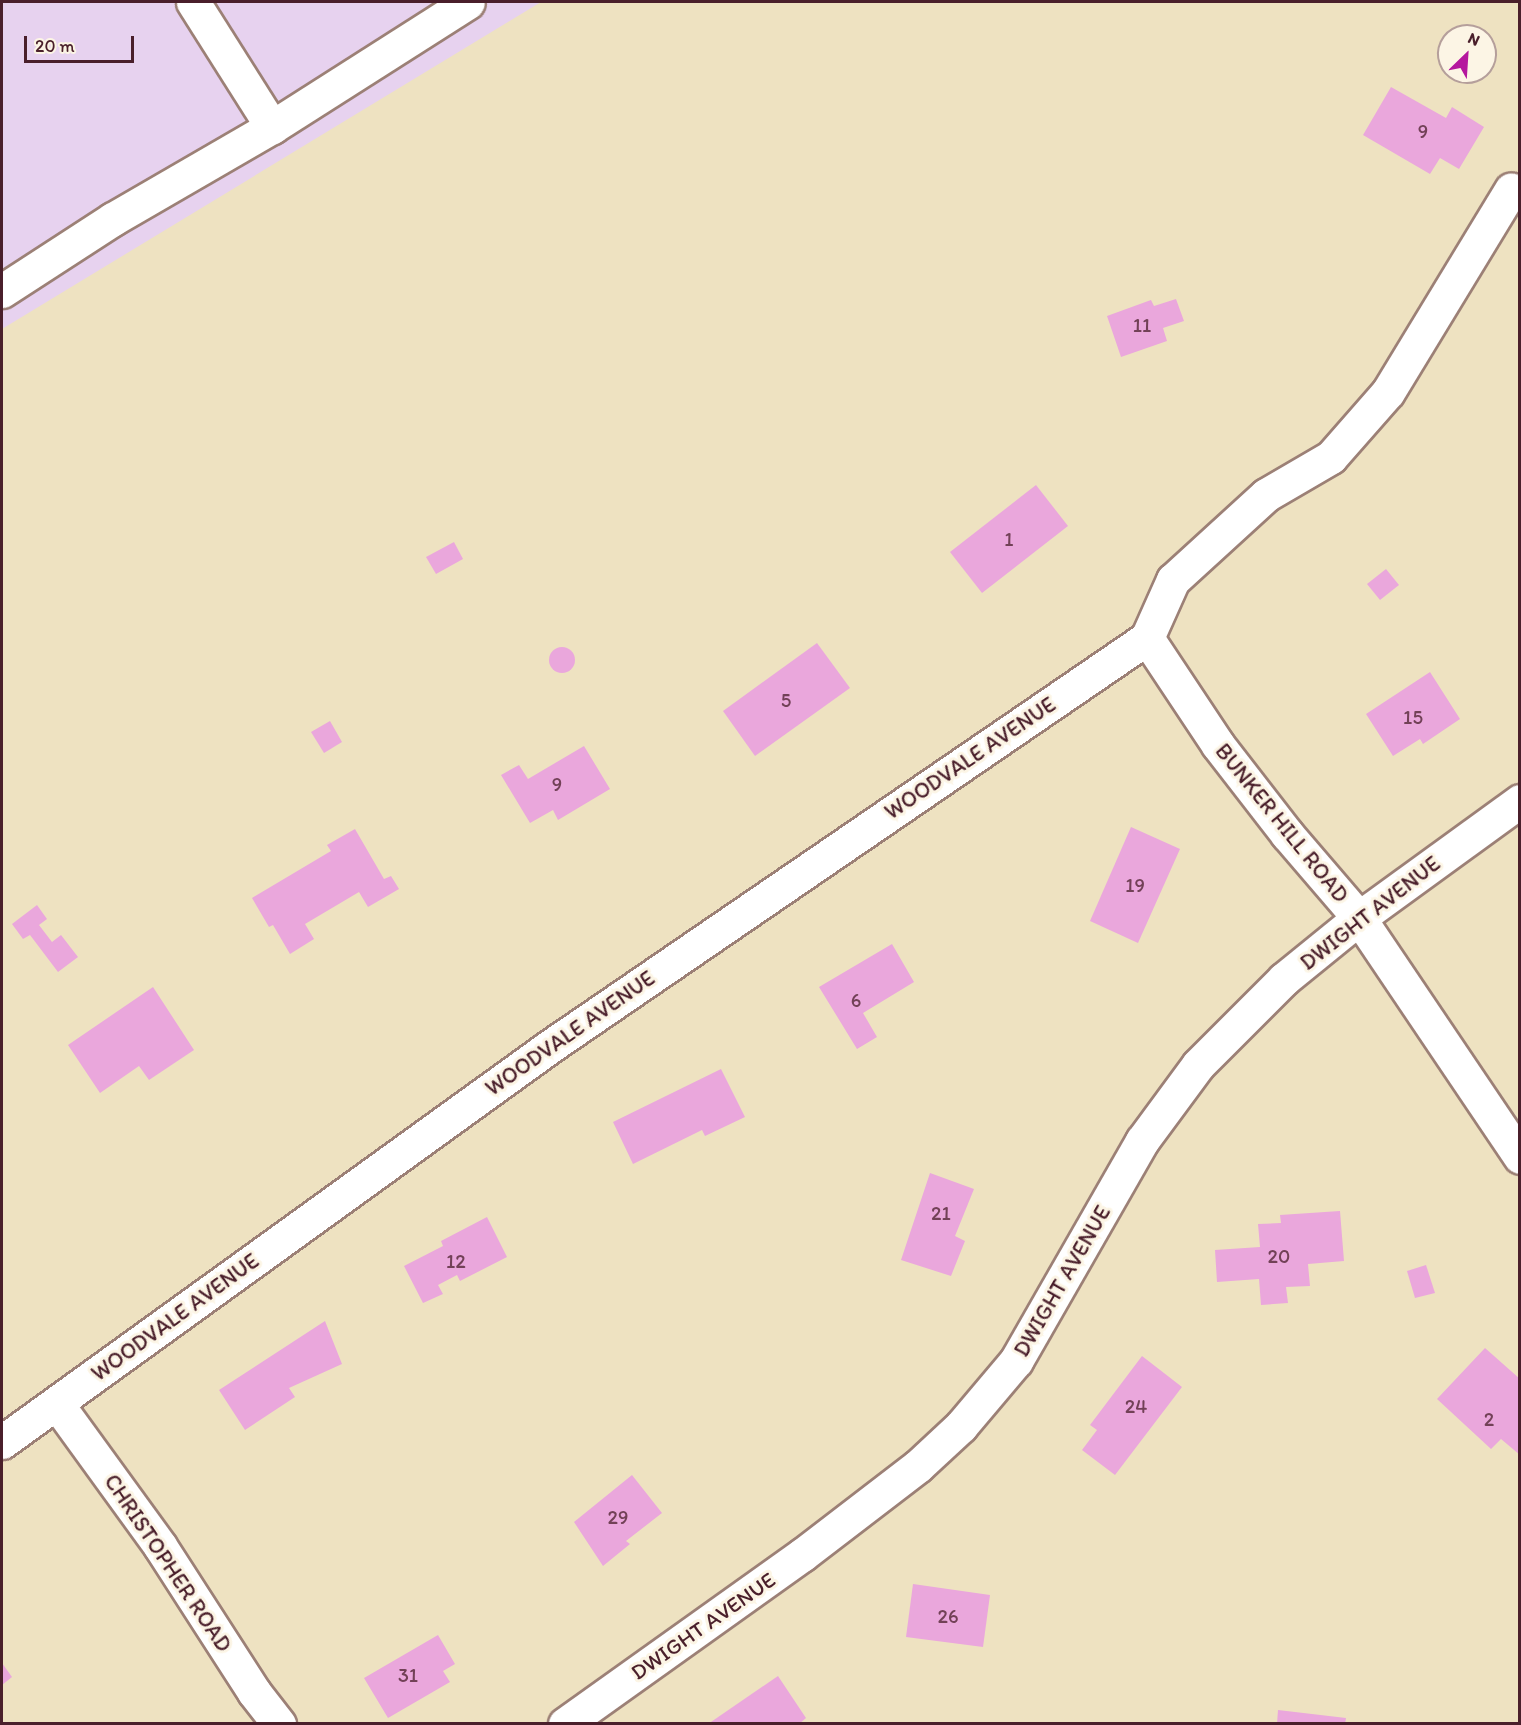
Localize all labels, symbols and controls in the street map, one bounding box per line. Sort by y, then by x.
scale bar [27,24,136,62]
north arrow [1437,24,1497,84]
text: N [1465,28,1483,50]
text: 20 m [35,35,75,57]
house number: 9 [1418,119,1428,143]
house number: 11 [1133,313,1151,337]
house number: 1 [1004,527,1014,551]
house number: 5 [781,688,791,712]
street label: WOODVALE AVENUE [880,691,1060,825]
house number: 15 [1403,705,1423,729]
street label: BUNKER HILL ROAD [1210,738,1354,908]
house number: 9 [552,772,562,796]
street label: DWIGHT AVENUE [1295,850,1445,976]
house number: 19 [1125,873,1145,897]
street label: WOODVALE AVENUE [481,965,659,1101]
house number: 6 [851,988,861,1012]
house number: 21 [931,1201,951,1225]
street label: DWIGHT AVENUE [1008,1201,1116,1361]
house number: 20 [1268,1244,1290,1268]
street label: WOODVALE AVENUE [86,1248,264,1386]
house number: 12 [446,1249,466,1273]
house number: 24 [1125,1394,1147,1418]
house number: 2 [1484,1407,1494,1431]
street label: CHRISTOPHER ROAD [99,1469,237,1657]
house number: 29 [608,1505,628,1529]
street label: DWIGHT AVENUE [626,1567,780,1685]
house number: 26 [937,1604,959,1628]
house number: 31 [398,1663,418,1687]

